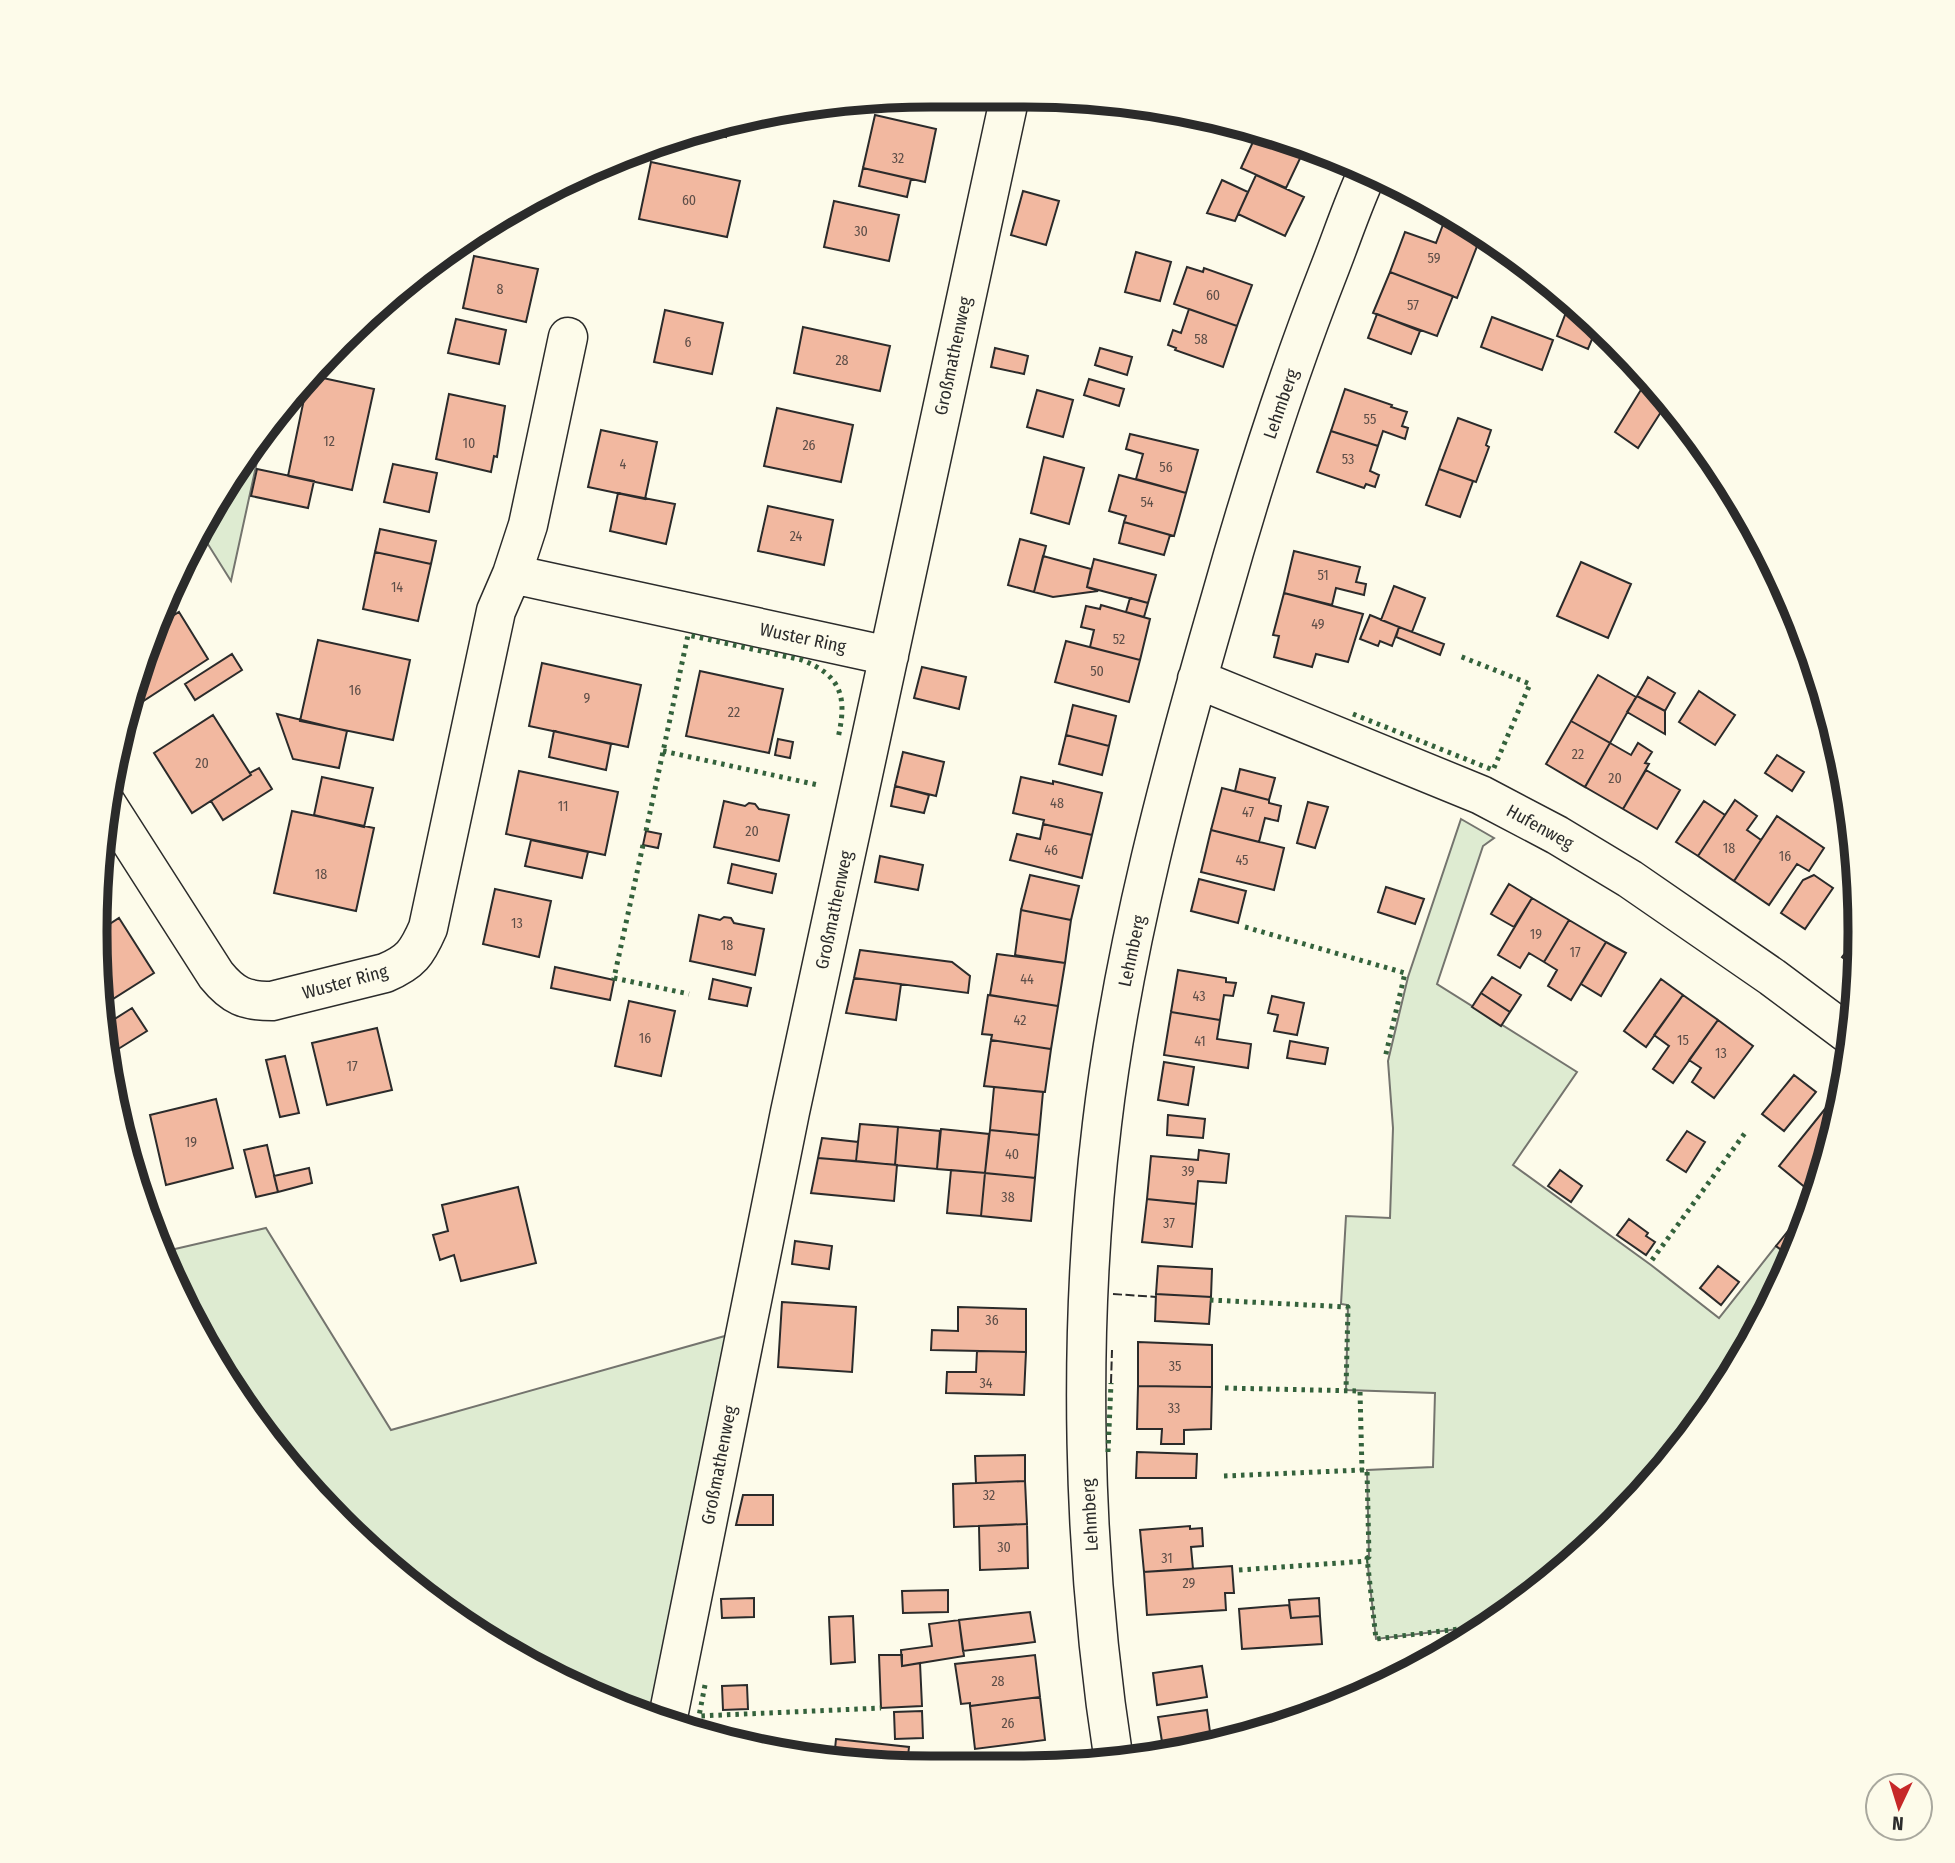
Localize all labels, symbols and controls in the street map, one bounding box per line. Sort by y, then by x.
house number: 32 [892,150,904,167]
house number: 60 [682,192,696,209]
house number: 30 [854,223,868,240]
house number: 59 [1427,250,1441,267]
house number: 8 [497,281,504,298]
house number: 60 [1206,287,1220,304]
street label: Großmathenweg [930,294,976,417]
house number: 57 [1407,297,1419,314]
house number: 58 [1194,331,1208,348]
house number: 6 [685,334,692,351]
house number: 28 [835,352,849,369]
street label: Lehmberg [1259,366,1303,442]
house number: 55 [1364,411,1376,428]
house number: 12 [323,433,335,450]
house number: 10 [463,435,475,452]
house number: 26 [802,437,816,454]
house number: 53 [1342,451,1354,468]
house number: 4 [620,456,627,473]
house number: 56 [1159,459,1173,476]
house number: 54 [1140,494,1154,511]
house number: 24 [790,528,803,545]
house number: 51 [1317,567,1329,584]
house number: 14 [391,579,403,596]
house number: 49 [1311,616,1325,633]
street label: Wuster Ring [758,618,849,658]
house number: 52 [1113,631,1125,648]
house number: 50 [1090,663,1104,680]
house number: 16 [349,682,361,699]
house number: 9 [584,690,591,707]
house number: 22 [728,704,740,721]
house number: 22 [1572,746,1584,763]
house number: 20 [195,755,209,772]
house number: 20 [1608,770,1622,787]
house number: 48 [1050,795,1064,812]
house number: 11 [558,798,568,815]
street label: Hufenweg [1503,800,1578,855]
house number: 47 [1242,804,1254,821]
house number: 20 [745,823,759,840]
house number: 18 [1723,840,1735,857]
house number: 46 [1044,842,1058,859]
street label: Großmathenweg [811,848,857,971]
house number: 16 [1779,848,1791,865]
house number: 45 [1235,852,1249,869]
house number: 18 [315,866,327,883]
street label: Lehmberg [1114,913,1150,989]
house number: 13 [511,915,523,932]
house number: 19 [1530,926,1542,943]
house number: 18 [721,937,733,954]
house number: 17 [1569,944,1581,961]
street label: Wuster Ring [300,960,391,1004]
house number: 44 [1020,971,1034,988]
house number: 43 [1193,988,1205,1005]
house number: 42 [1014,1012,1026,1029]
house number: 16 [639,1030,651,1047]
house number: 15 [1677,1032,1689,1049]
house number: 41 [1194,1033,1206,1050]
house number: 13 [1715,1045,1727,1062]
house number: 17 [346,1058,358,1075]
house number: 19 [185,1134,197,1151]
house number: 40 [1005,1146,1019,1163]
house number: 39 [1182,1163,1195,1180]
house number: 38 [1001,1189,1015,1206]
house number: 37 [1163,1215,1175,1232]
house number: 36 [985,1312,999,1329]
house number: 35 [1169,1358,1181,1375]
house number: 34 [979,1375,993,1392]
house number: 33 [1168,1400,1180,1417]
street label: Großmathenweg [697,1403,741,1526]
street label: Lehmberg [1077,1478,1103,1552]
house number: 32 [983,1487,995,1504]
house number: 30 [997,1539,1011,1556]
house number: 31 [1161,1550,1173,1567]
house number: 29 [1183,1575,1196,1592]
house number: 28 [991,1673,1005,1690]
house number: 26 [1001,1715,1015,1732]
north arrow [1864,1772,1934,1842]
text: N [1891,1812,1904,1835]

